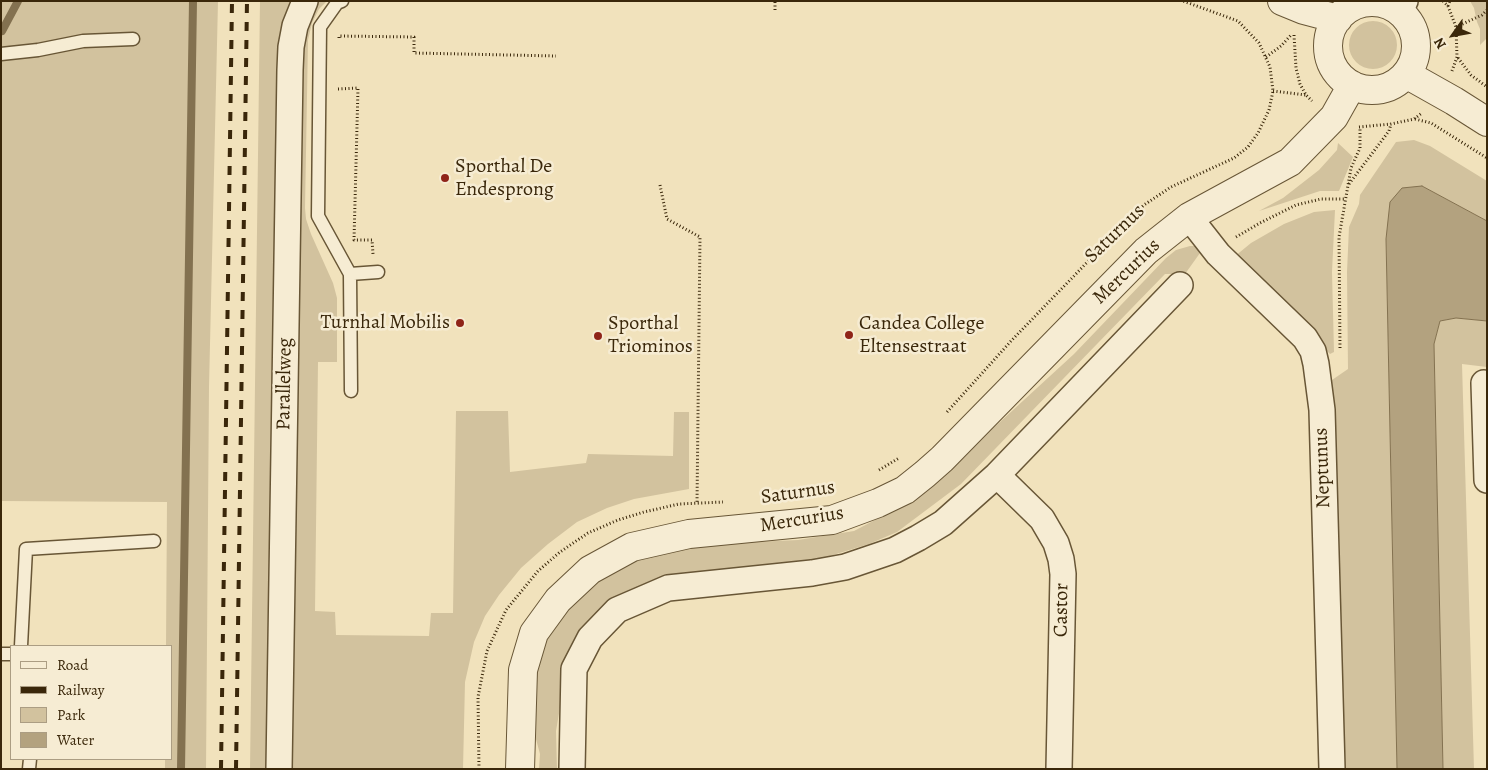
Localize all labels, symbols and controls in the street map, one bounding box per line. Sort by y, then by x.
north arrow [1428,10,1478,60]
text: N [1429,34,1451,53]
place label: Sporthal De Endesprong [455,155,554,202]
marker: Sporthal De Endesprong [439,172,451,184]
street label: Saturnus [1080,200,1150,268]
street label: Mercurius [1088,234,1166,310]
place label: Turnhal Mobilis [321,311,450,335]
place label: Sporthal Triominos [608,312,693,359]
place label: Candea College Eltensestraat [859,312,984,359]
marker: Turnhal Mobilis [454,317,466,329]
marker: Candea College Eltensestraat [843,329,855,341]
marker: Sporthal Triominos [592,330,604,342]
street label: Parallelweg [272,337,298,431]
street label: Neptunus [1310,427,1336,509]
street label: Saturnus [759,476,837,510]
street label: Mercurius [758,502,846,538]
street label: Castor [1050,583,1074,637]
legend [10,645,172,760]
text: Road [57,655,88,675]
text: Railway [57,680,104,700]
text: Park [57,705,85,725]
text: Water [57,730,94,750]

